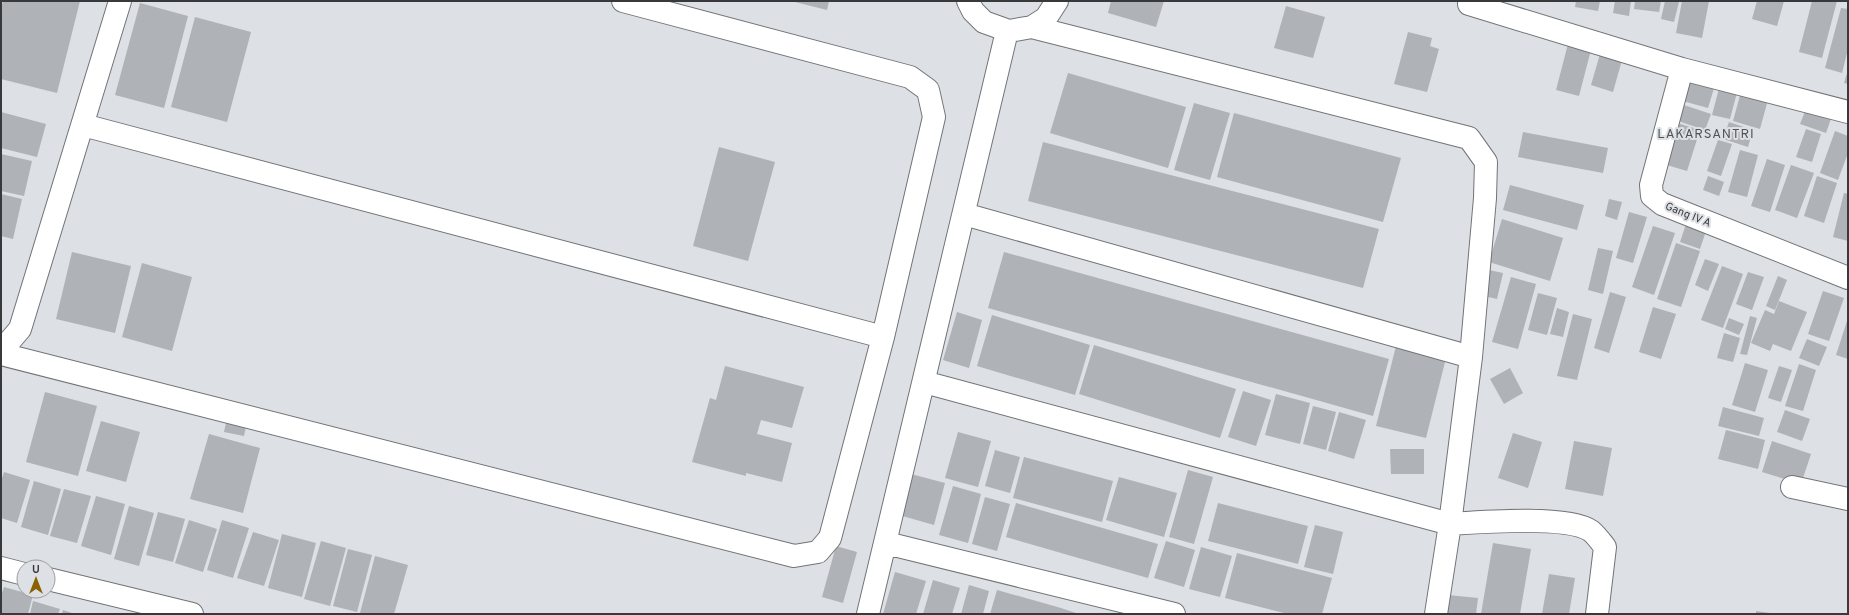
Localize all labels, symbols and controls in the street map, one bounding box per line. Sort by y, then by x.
district label: LAKARSANTRI [1657,127,1755,143]
street label: Gang IV A [1663,200,1713,230]
north arrow [16,559,56,599]
text: U [32,563,40,577]

